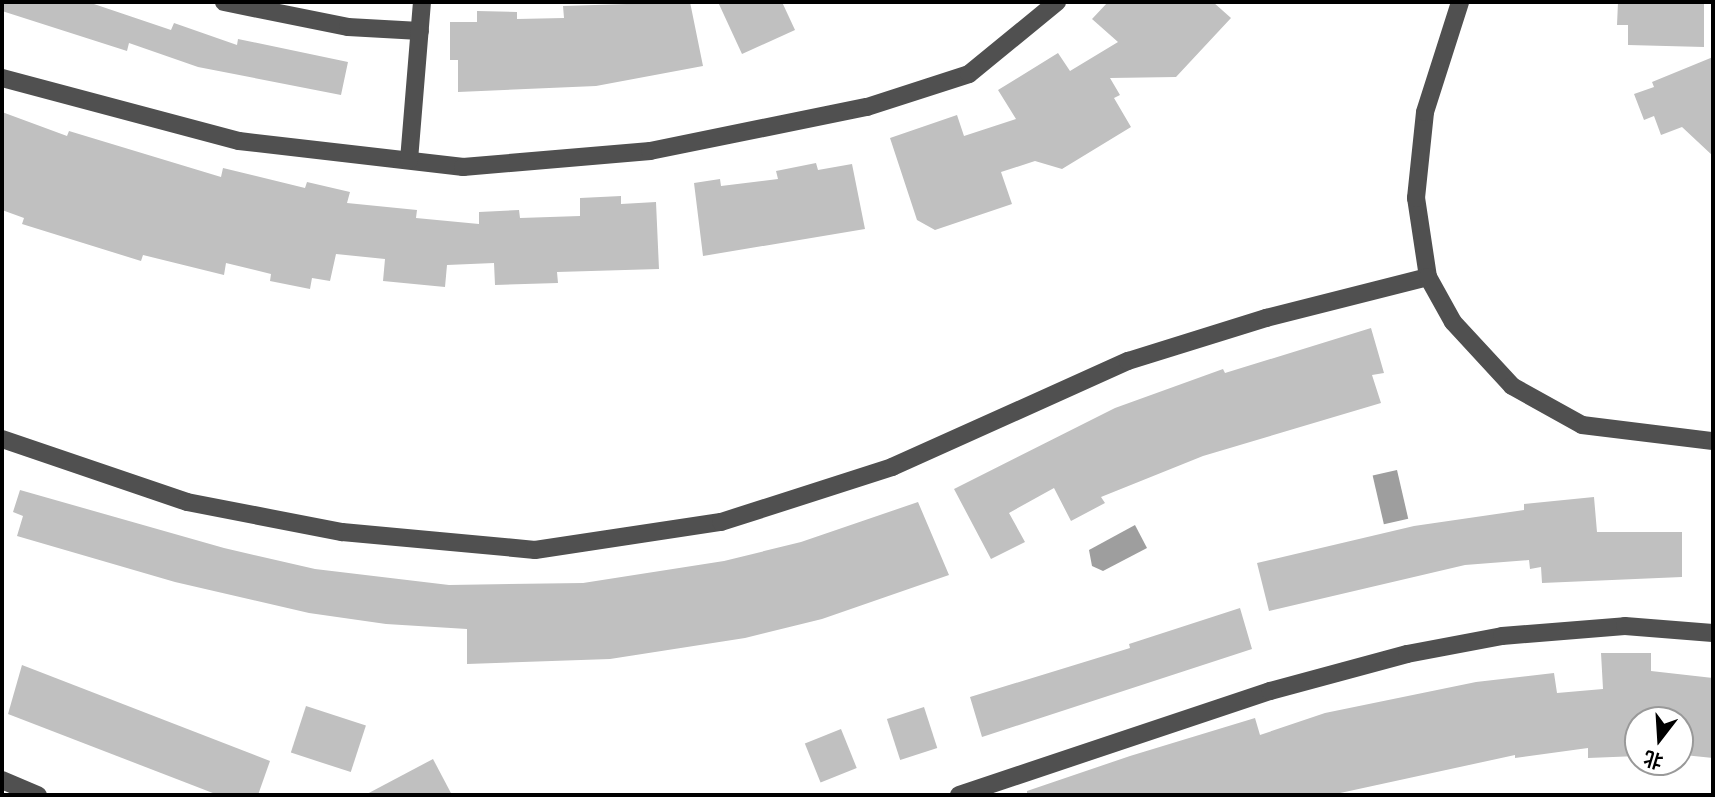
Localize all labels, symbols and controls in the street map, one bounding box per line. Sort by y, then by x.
north arrow [1624,706,1694,776]
text: 北 [1641,746,1666,773]

